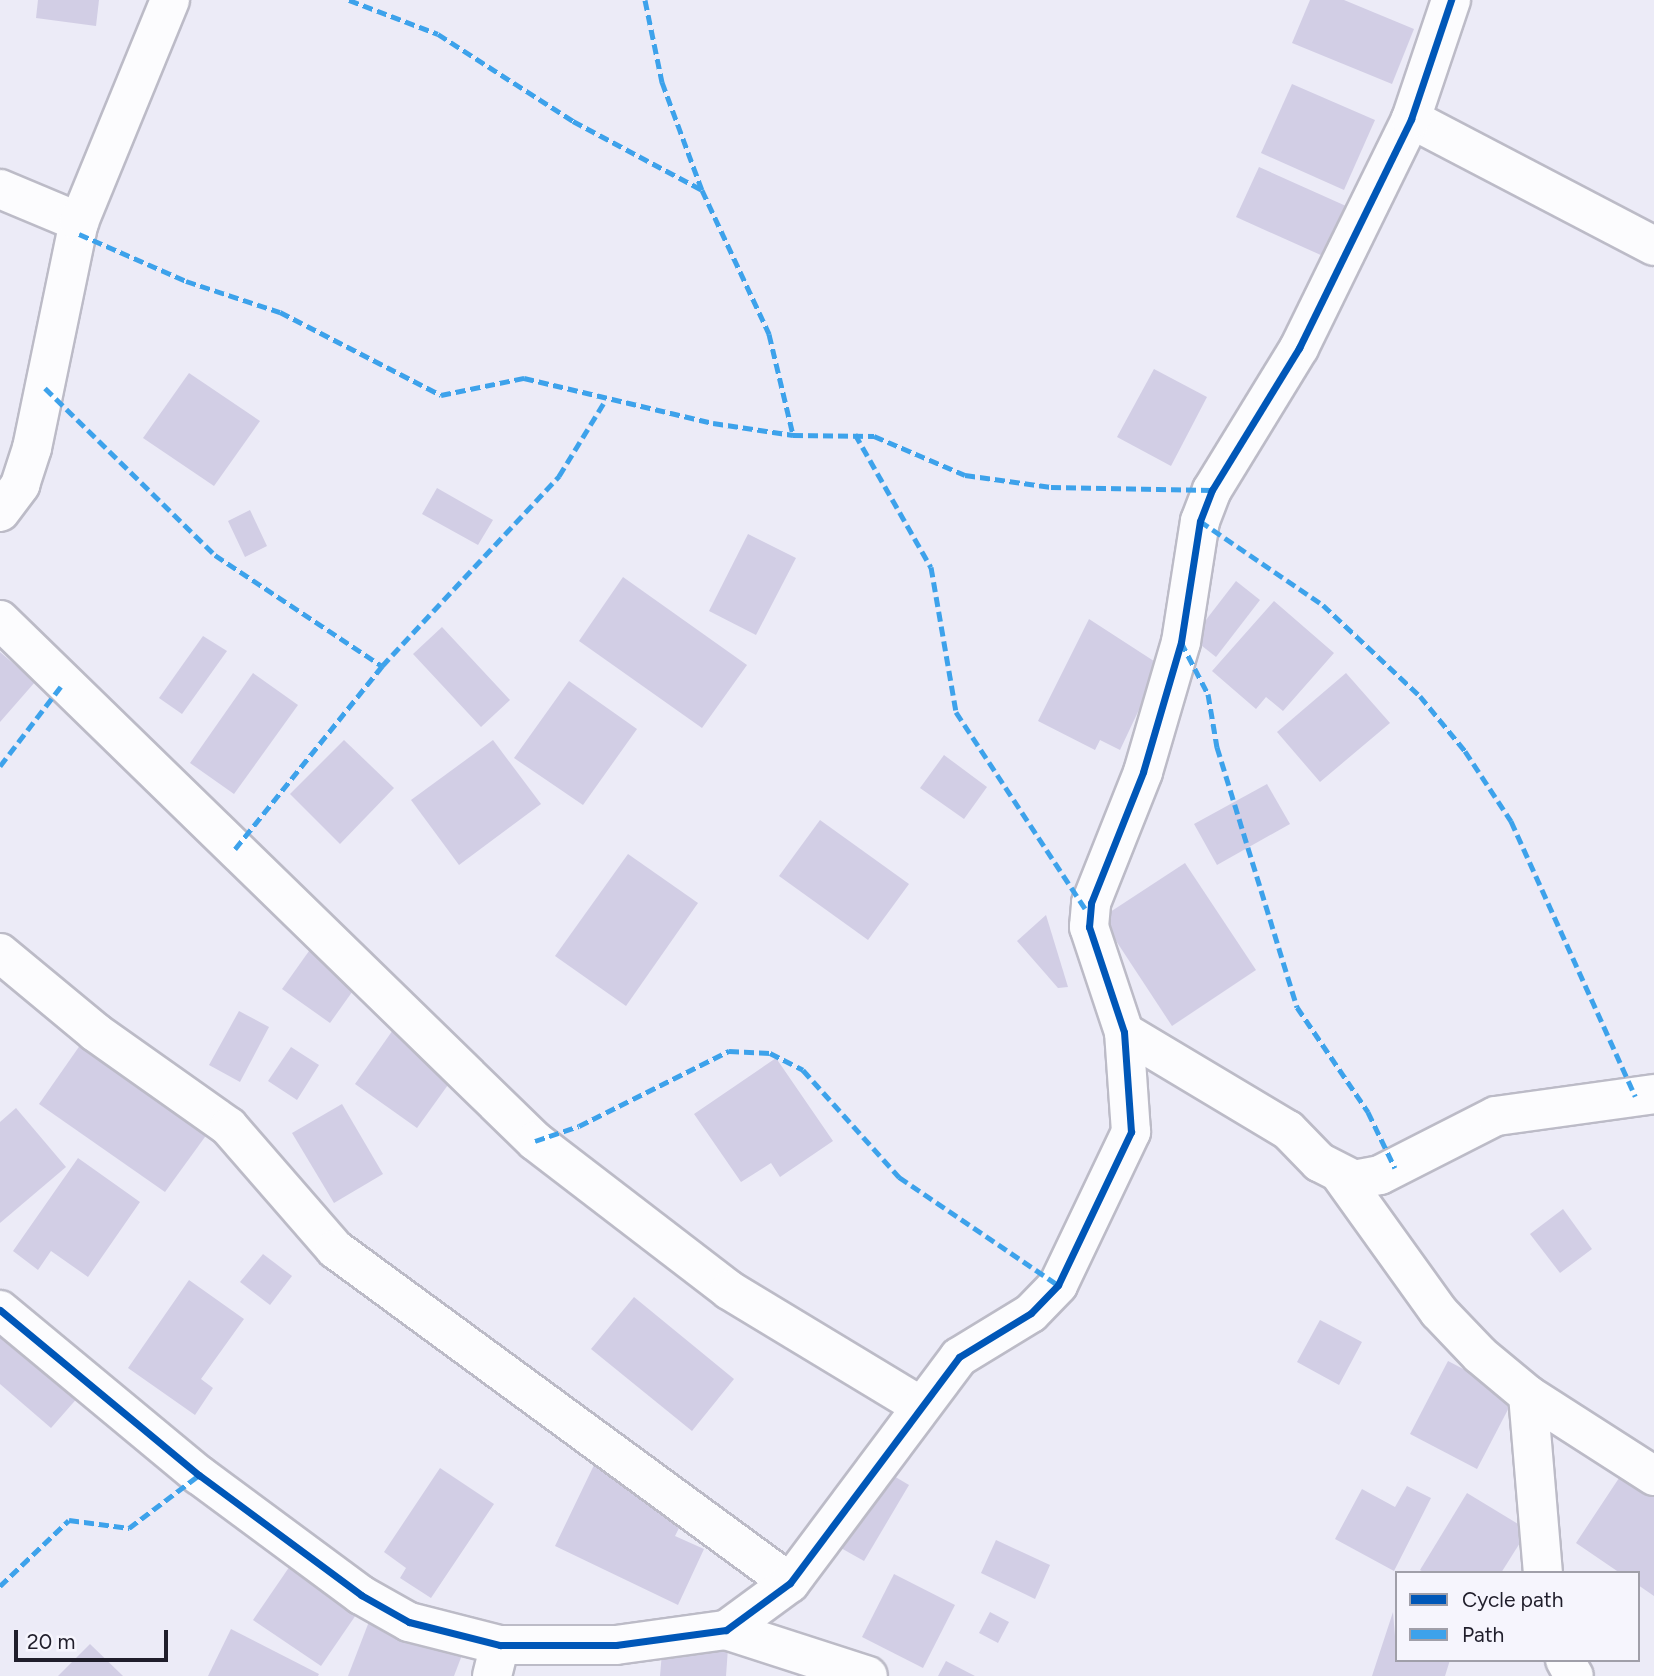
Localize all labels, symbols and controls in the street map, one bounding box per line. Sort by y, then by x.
legend [1395,1571,1640,1662]
text: Cycle path [1462,1587,1563,1612]
scale bar [18,1616,172,1660]
text: Path [1462,1622,1504,1647]
text: 20 m [27,1629,75,1654]

